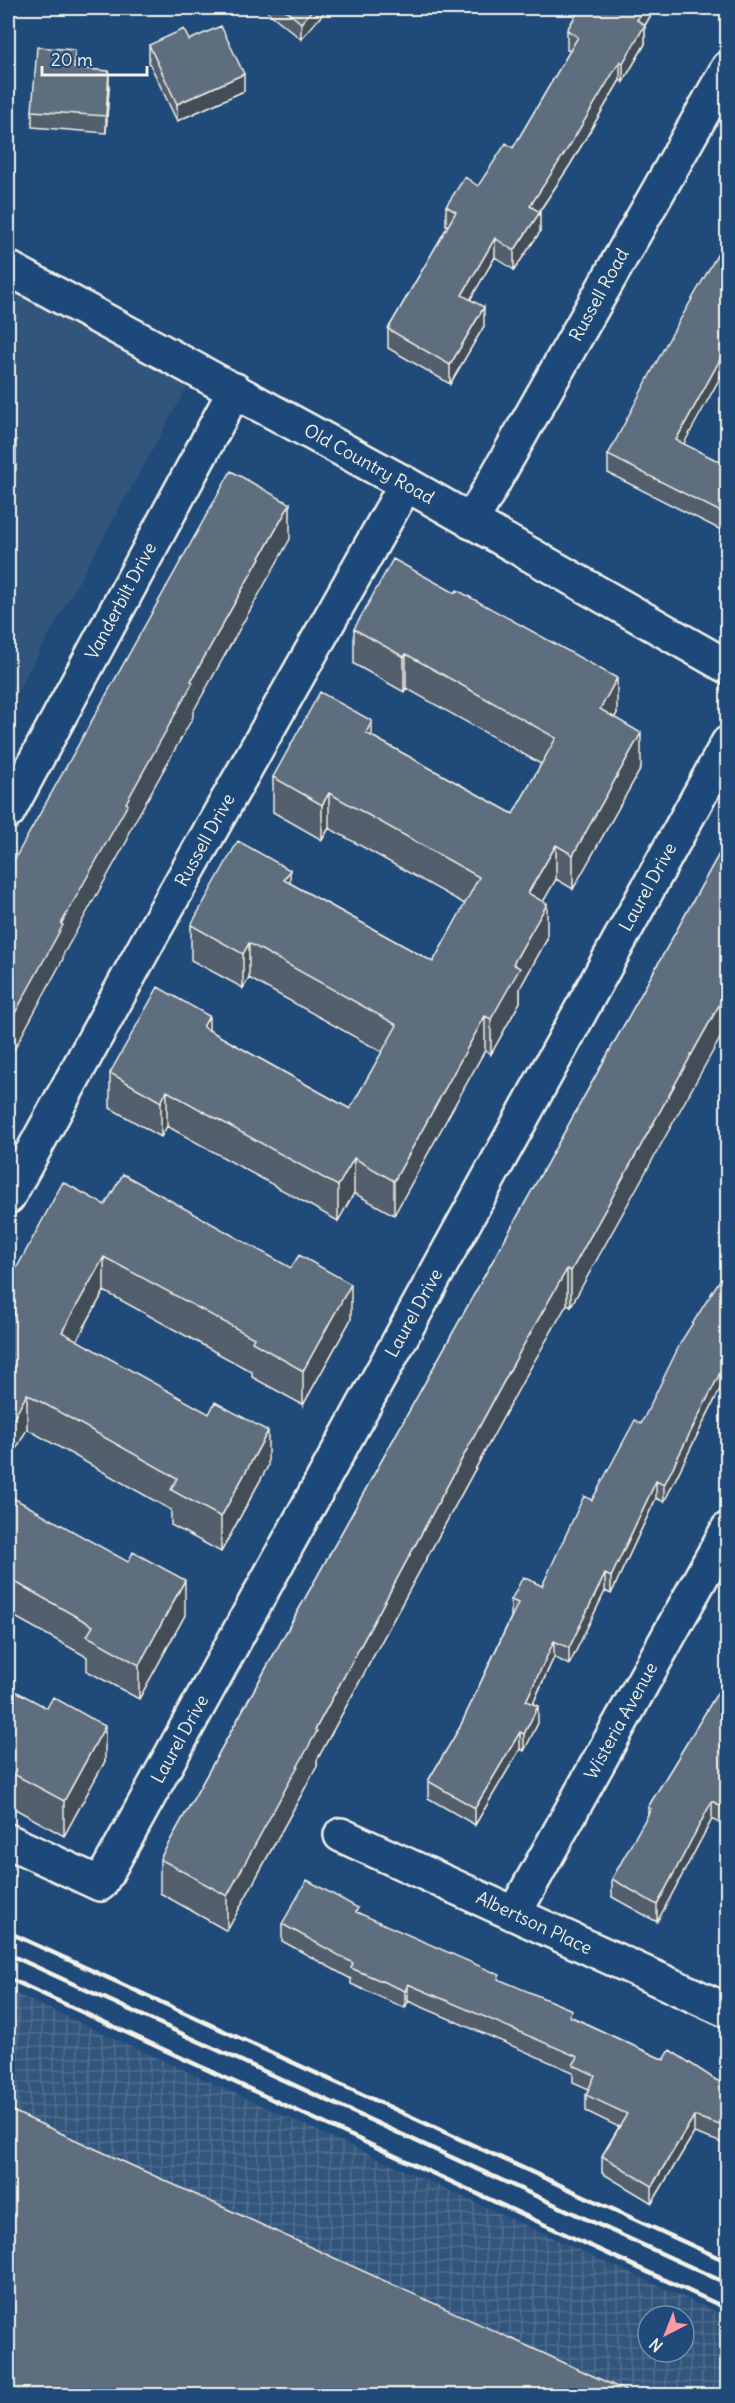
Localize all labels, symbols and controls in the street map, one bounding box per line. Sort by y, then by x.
scale bar [42,39,147,77]
text: 20 m [51,48,93,71]
street label: Russell Road [564,244,634,345]
street label: Old Country Road [300,418,439,509]
street label: Vanderbilt Drive [80,538,161,663]
street label: Russell Drive [170,789,240,890]
street label: Laurel Drive [614,838,681,935]
street label: Laurel Drive [380,1264,447,1361]
street label: Wisteria Avenue [579,1658,662,1783]
street label: Laurel Drive [146,1690,213,1787]
street label: Albertson Place [473,1886,596,1959]
north arrow [636,2304,696,2364]
text: N [645,2334,667,2356]

